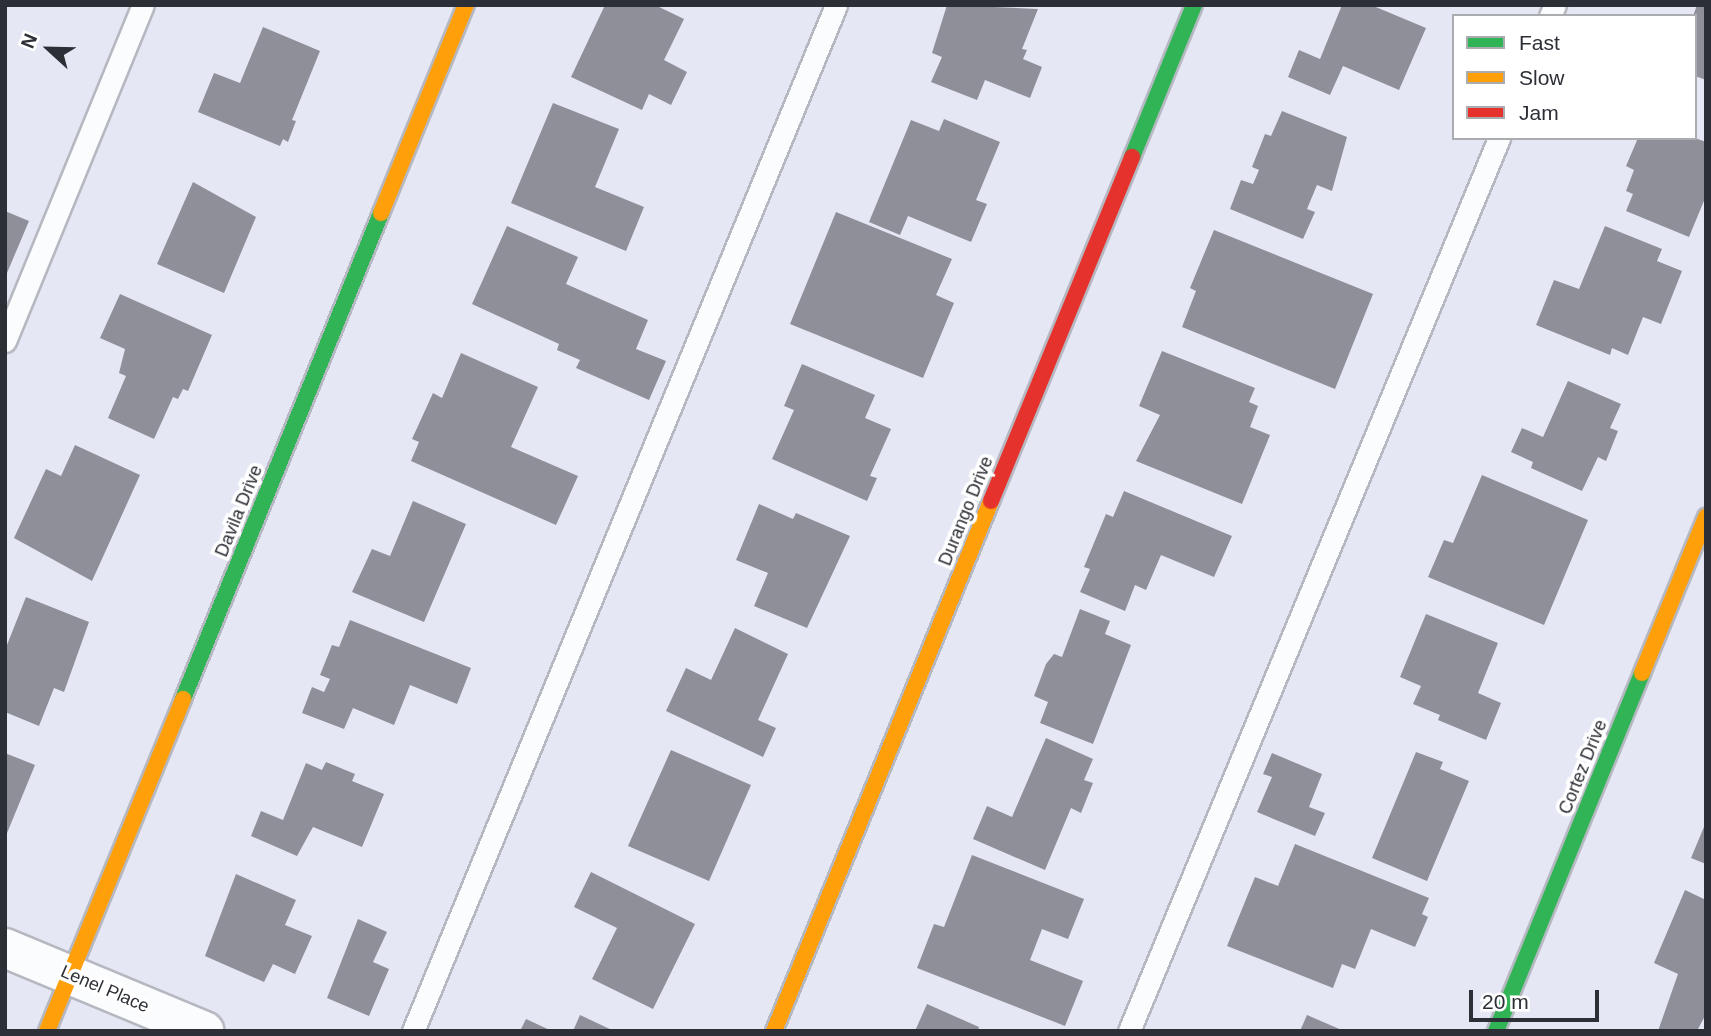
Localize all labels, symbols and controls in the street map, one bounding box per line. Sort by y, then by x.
north arrow [14,14,84,84]
legend [1452,14,1697,140]
text: N [17,31,41,51]
text: Fast [1519,31,1560,54]
text: Slow [1519,66,1565,89]
text: Jam [1519,101,1559,124]
street label: Durango Drive [934,453,998,569]
street label: Davila Drive [211,462,267,560]
street label: Cortez Drive [1554,717,1612,817]
street label: Lenel Place [57,961,153,1017]
scale bar [1473,976,1602,1020]
text: 20 m [1482,990,1529,1013]

